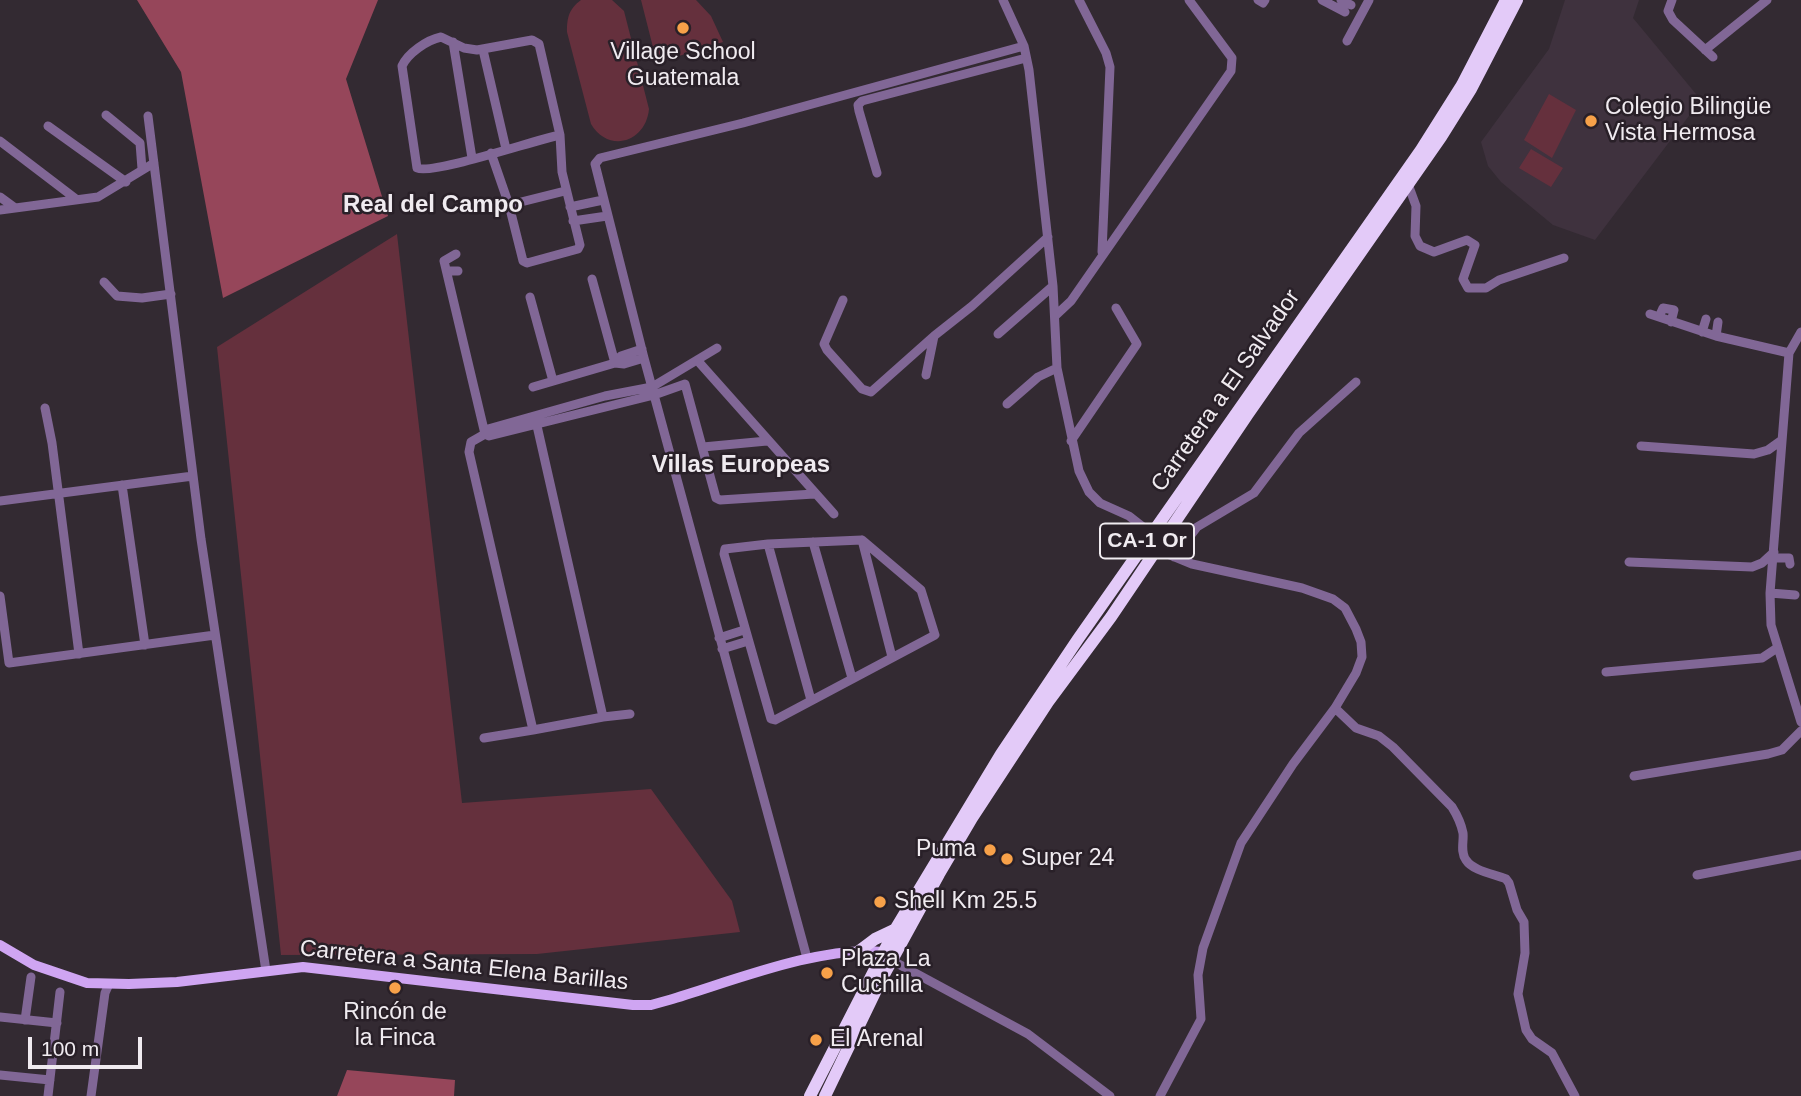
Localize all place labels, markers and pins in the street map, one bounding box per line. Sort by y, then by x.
marker: Village School Guatemala [675,20,691,36]
place label: Village School Guatemala [610,39,756,93]
place label: Colegio Bilingüe Vista Hermosa [1605,94,1771,148]
marker: Colegio Bilingüe Vista Hermosa [1583,113,1599,129]
place label: Puma [916,836,976,864]
marker: Puma [982,842,998,858]
place label: Super 24 [1021,845,1114,873]
marker: Super 24 [999,851,1015,867]
place label: Shell Km 25.5 [894,888,1037,916]
marker: Shell Km 25.5 [872,894,888,910]
place label: Plaza La Cuchilla [841,946,931,1000]
marker: Plaza La Cuchilla [819,965,835,981]
marker: Rincón de la Finca [387,980,403,996]
place label: Rincón de la Finca [343,999,447,1053]
place label: El Arenal [830,1026,923,1054]
marker: El Arenal [808,1032,824,1048]

